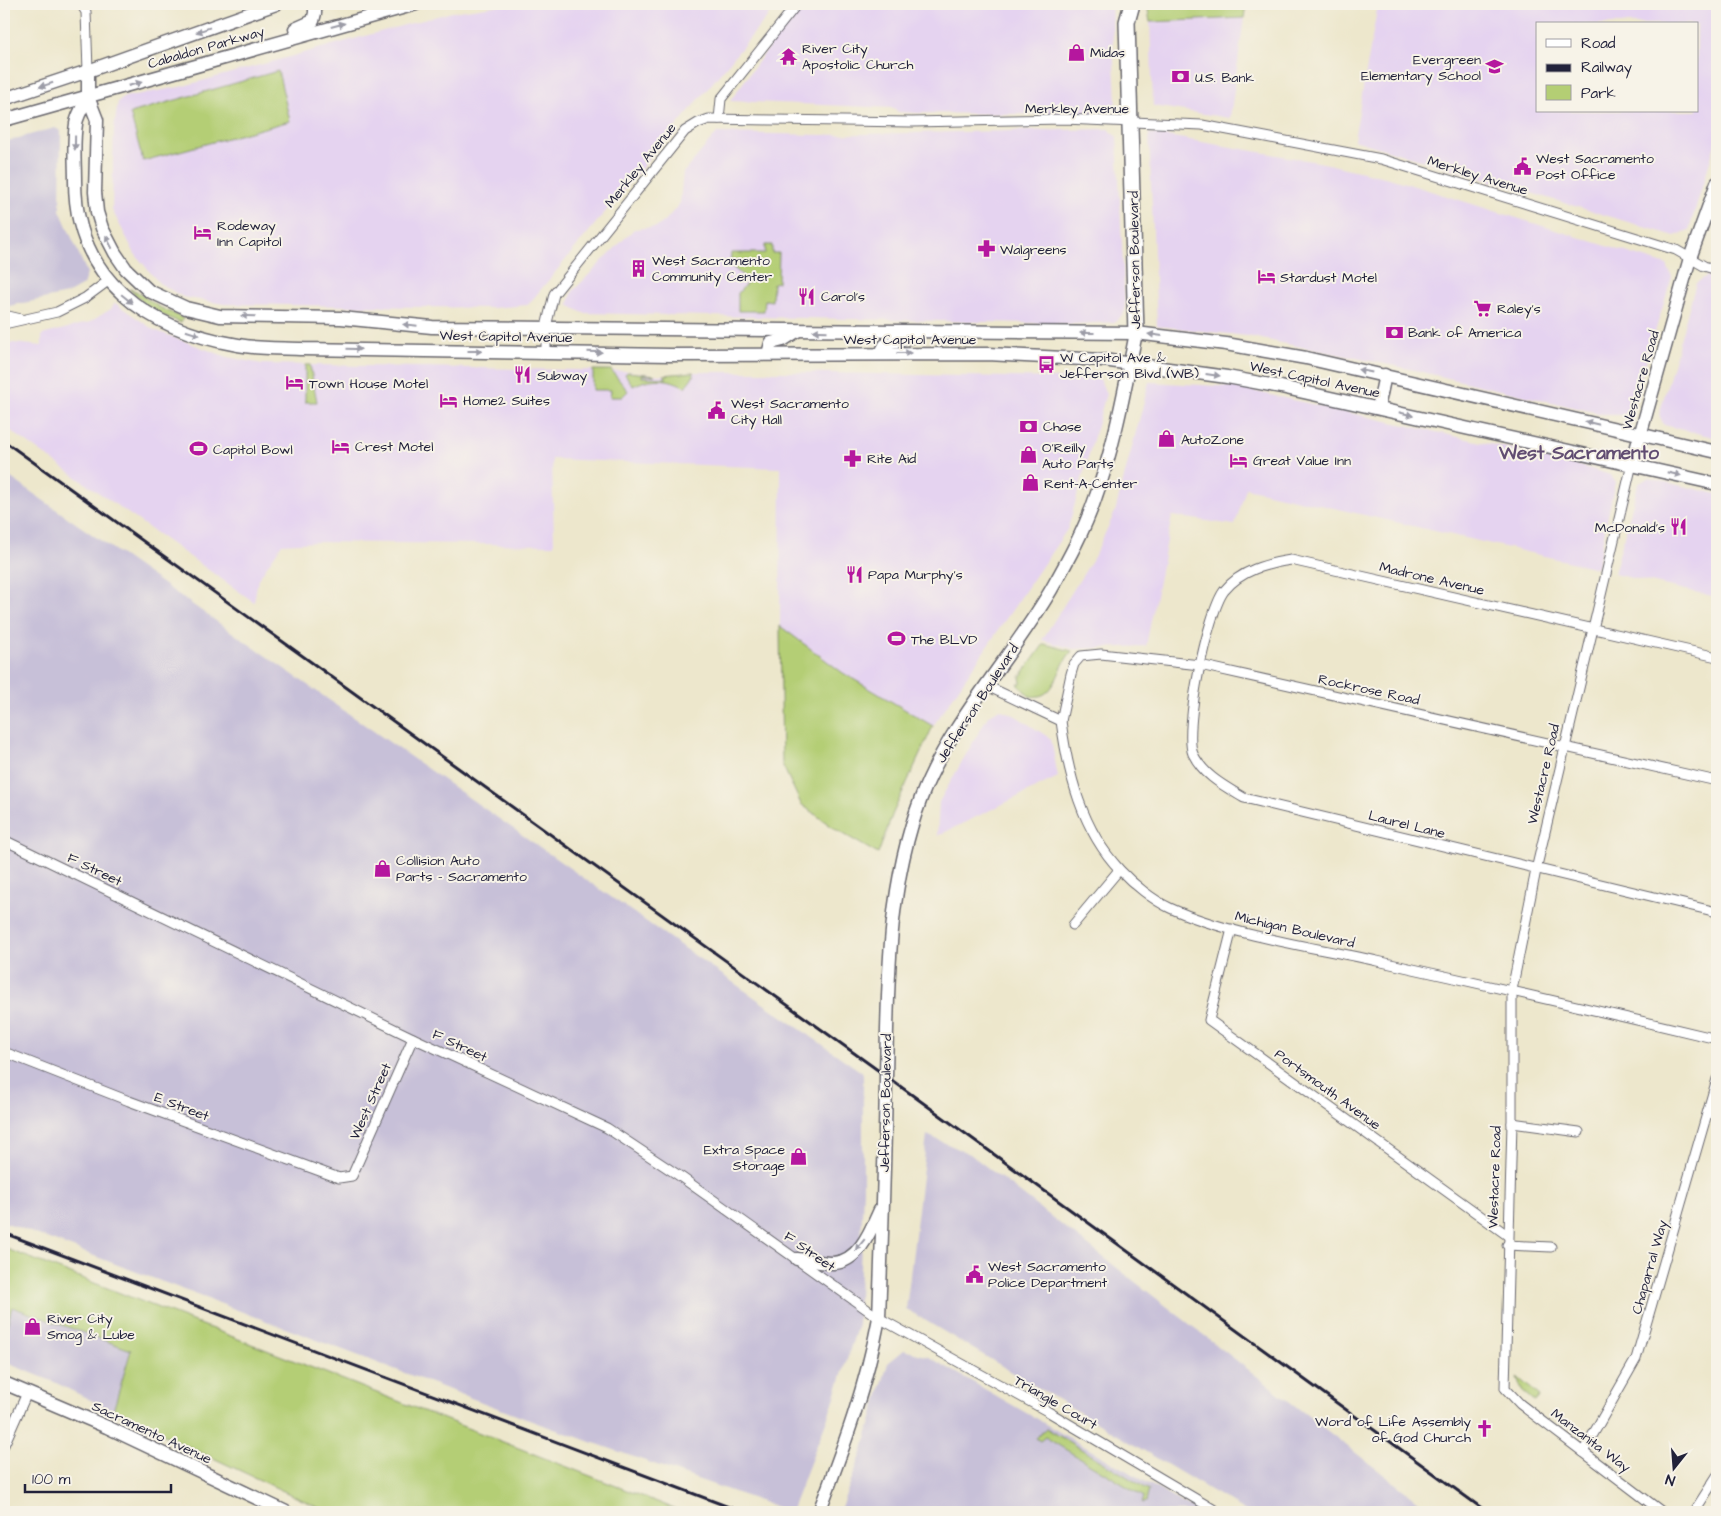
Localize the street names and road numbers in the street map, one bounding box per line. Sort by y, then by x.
street label: Cabaldon Parkway [146,22,267,74]
street label: Merkley Avenue [1025,99,1129,119]
street label: Merkley Avenue [600,119,682,212]
street label: Merkley Avenue [1425,151,1531,201]
street label: Jefferson Boulevard [1124,191,1146,329]
street label: West Capitol Avenue [439,326,573,348]
street label: Westacre Road [1617,328,1665,432]
street label: West Capitol Avenue [844,330,977,350]
street label: West Capitol Avenue [1248,356,1382,404]
street label: Madrone Avenue [1377,557,1487,601]
street label: Jefferson Boulevard [932,640,1024,767]
street label: Rockrose Road [1316,669,1421,710]
street label: Westacre Road [1523,722,1565,826]
street label: Laurel Lane [1366,806,1448,844]
street label: F Street [64,848,126,892]
street label: Michigan Boulevard [1233,906,1357,954]
street label: F Street [429,1024,491,1067]
street label: Jefferson Boulevard [875,1034,897,1172]
street label: Portsmouth Avenue [1270,1044,1385,1135]
street label: West Street [345,1059,397,1143]
street label: E Street [151,1087,212,1127]
street label: Westacre Road [1483,1125,1507,1229]
street label: Chaparral Way [1627,1217,1673,1317]
street label: F Street [780,1227,839,1277]
street label: Triangle Court [1010,1371,1101,1435]
street label: Sacramento Avenue [88,1396,215,1470]
street label: Manzanita Way [1546,1404,1635,1478]

